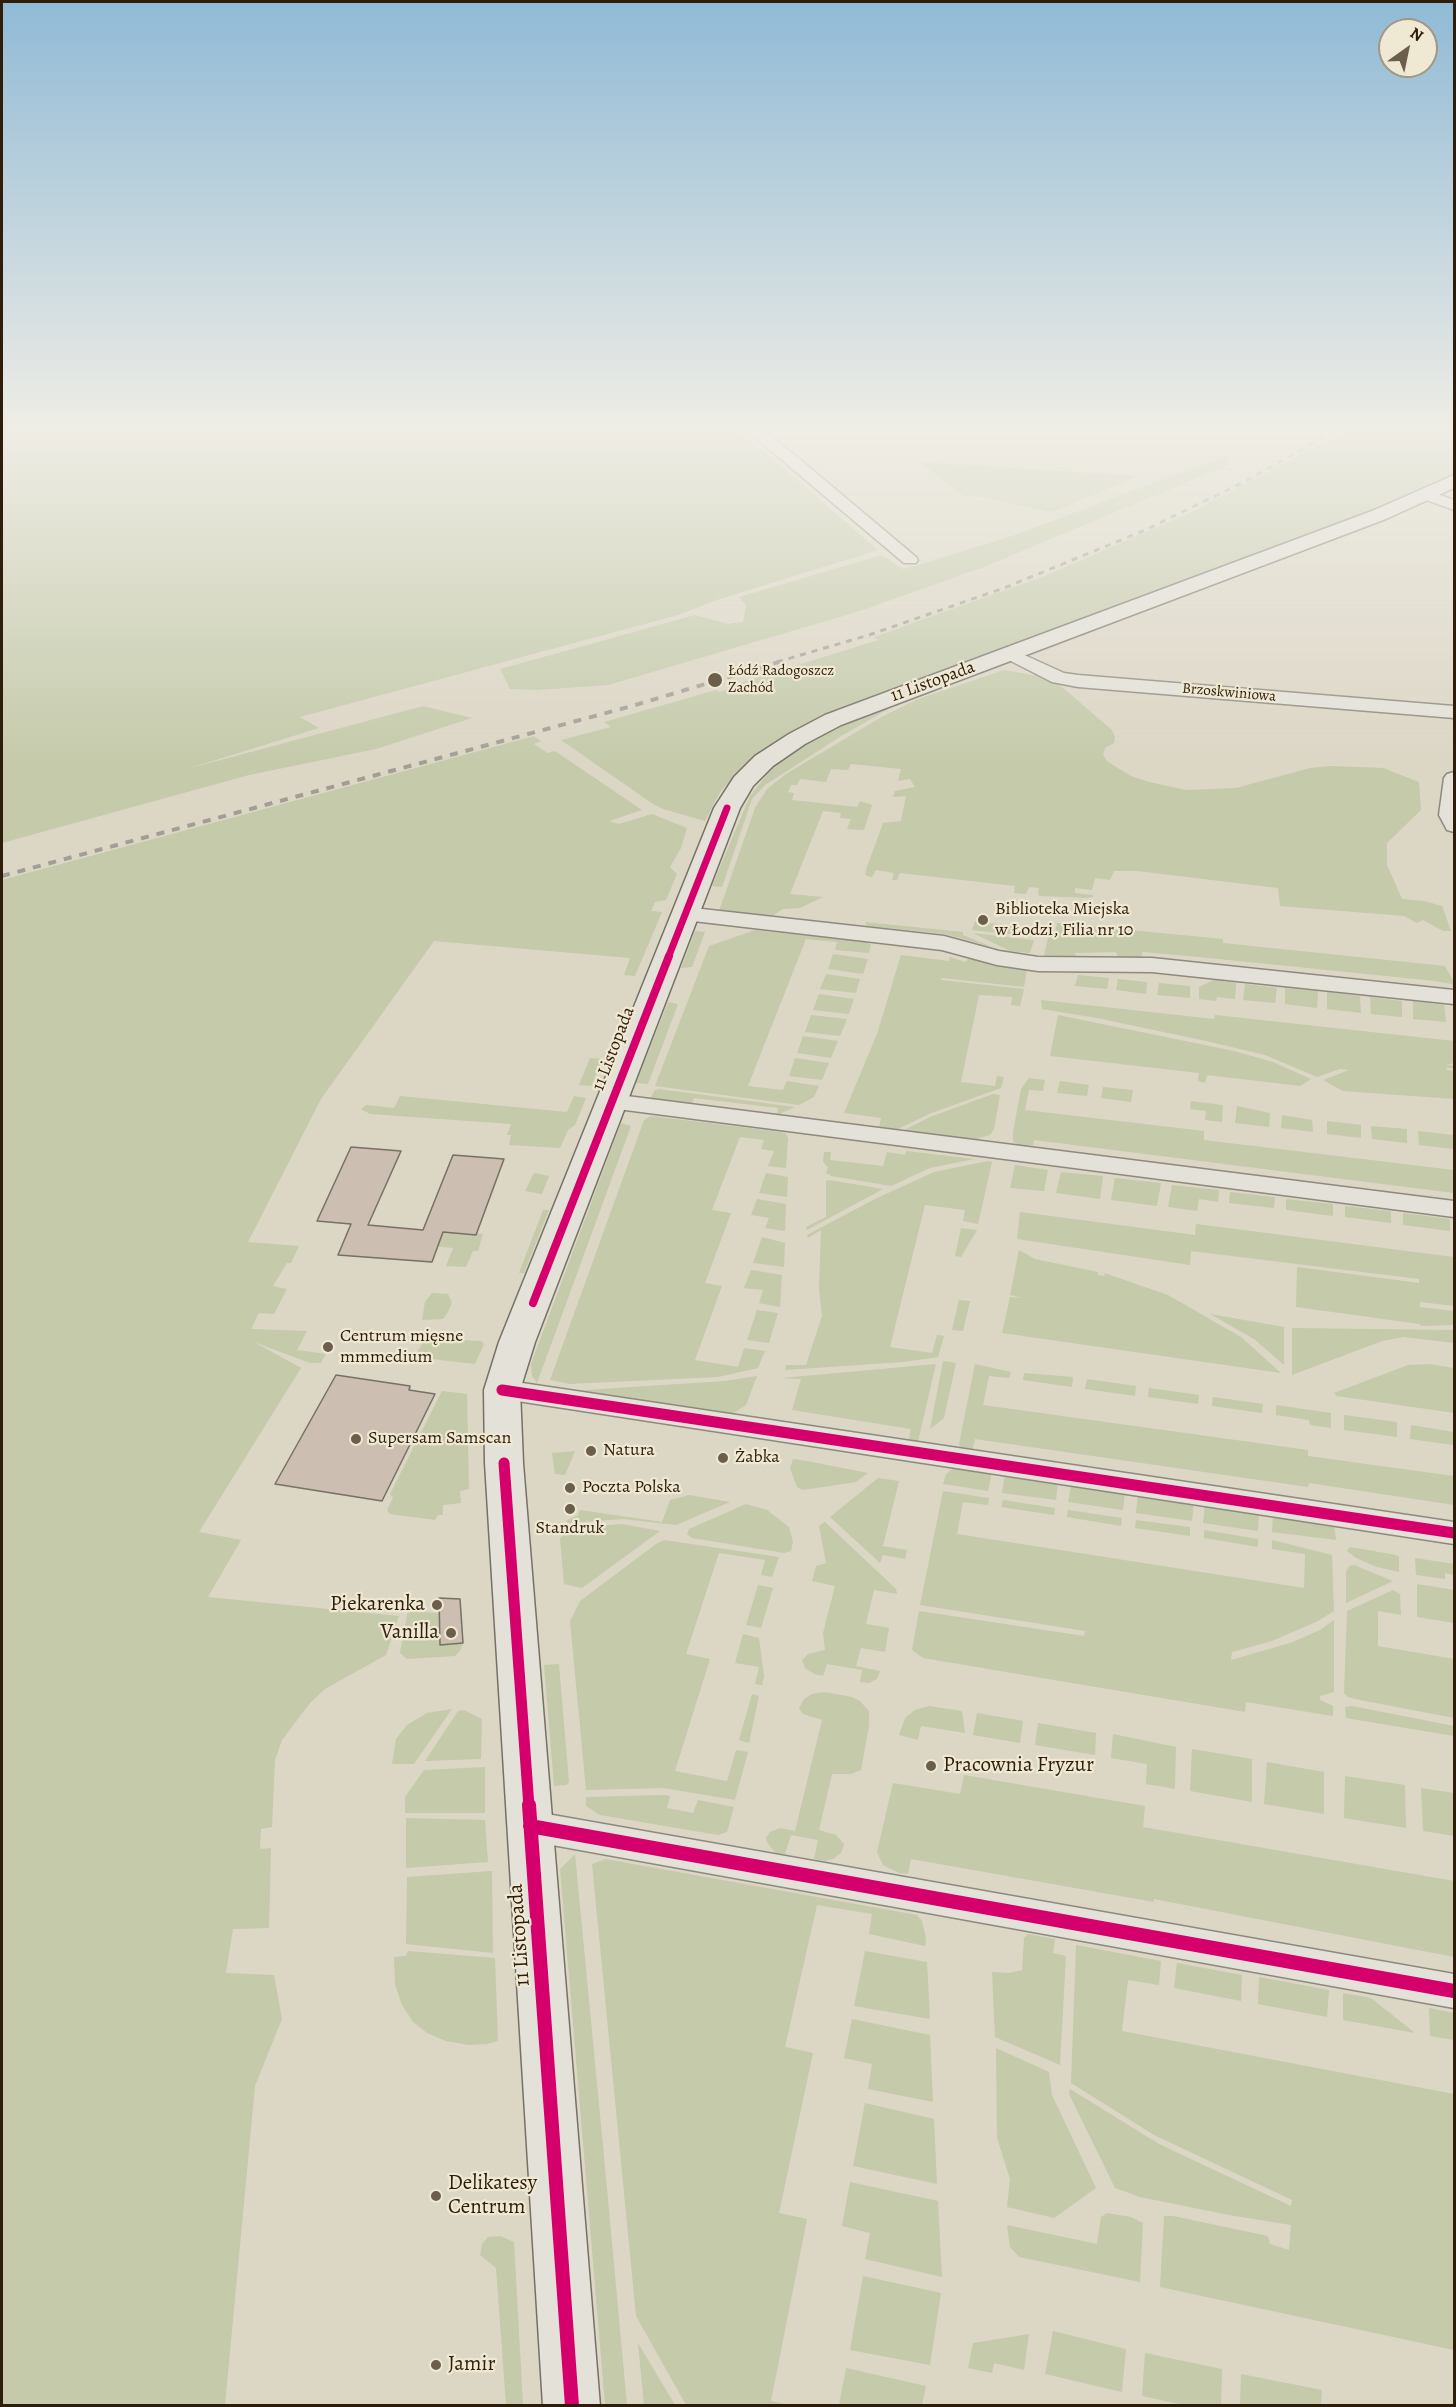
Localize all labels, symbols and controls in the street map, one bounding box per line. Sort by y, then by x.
north arrow [1378,18,1438,78]
text: N [1406,22,1428,47]
street label: 11 Listopada [888,657,978,707]
place label: Łódź Radogoszcz Zachód [728,662,834,697]
marker: Łódź Radogoszcz Zachód [706,671,724,689]
street label: Brzoskwiniowa [1181,680,1277,706]
place label: Biblioteka Miejska w Łodzi, Filia nr 10 [995,899,1133,942]
marker: Biblioteka Miejska w Łodzi, Filia nr 10 [976,913,990,927]
street label: 11 Listopada [588,1004,640,1094]
place label: Centrum mięsne mmmedium [340,1326,463,1368]
marker: Centrum mięsne mmmedium [321,1340,335,1354]
place label: Supersam Samscan [368,1428,511,1450]
marker: Supersam Samscan [349,1432,363,1446]
place label: Natura [603,1440,655,1462]
marker: Natura [584,1444,598,1458]
place label: Żabka [735,1447,780,1469]
marker: Żabka [716,1451,730,1465]
place label: Poczta Polska [582,1477,681,1499]
marker: Poczta Polska [563,1481,577,1495]
marker: Standruk [563,1502,577,1516]
place label: Standruk [536,1518,604,1540]
place label: Piekarenka [330,1592,425,1618]
marker: Piekarenka [430,1598,444,1612]
place label: Vanilla [381,1620,439,1646]
marker: Vanilla [444,1626,458,1640]
place label: Pracownia Fryzur [943,1753,1094,1779]
marker: Pracownia Fryzur [924,1759,938,1773]
street label: 11 Listopada [504,1883,536,1987]
place label: Delikatesy Centrum [448,2171,537,2221]
marker: Delikatesy Centrum [429,2189,443,2203]
place label: Jamir [448,2352,495,2378]
marker: Jamir [429,2358,443,2372]

